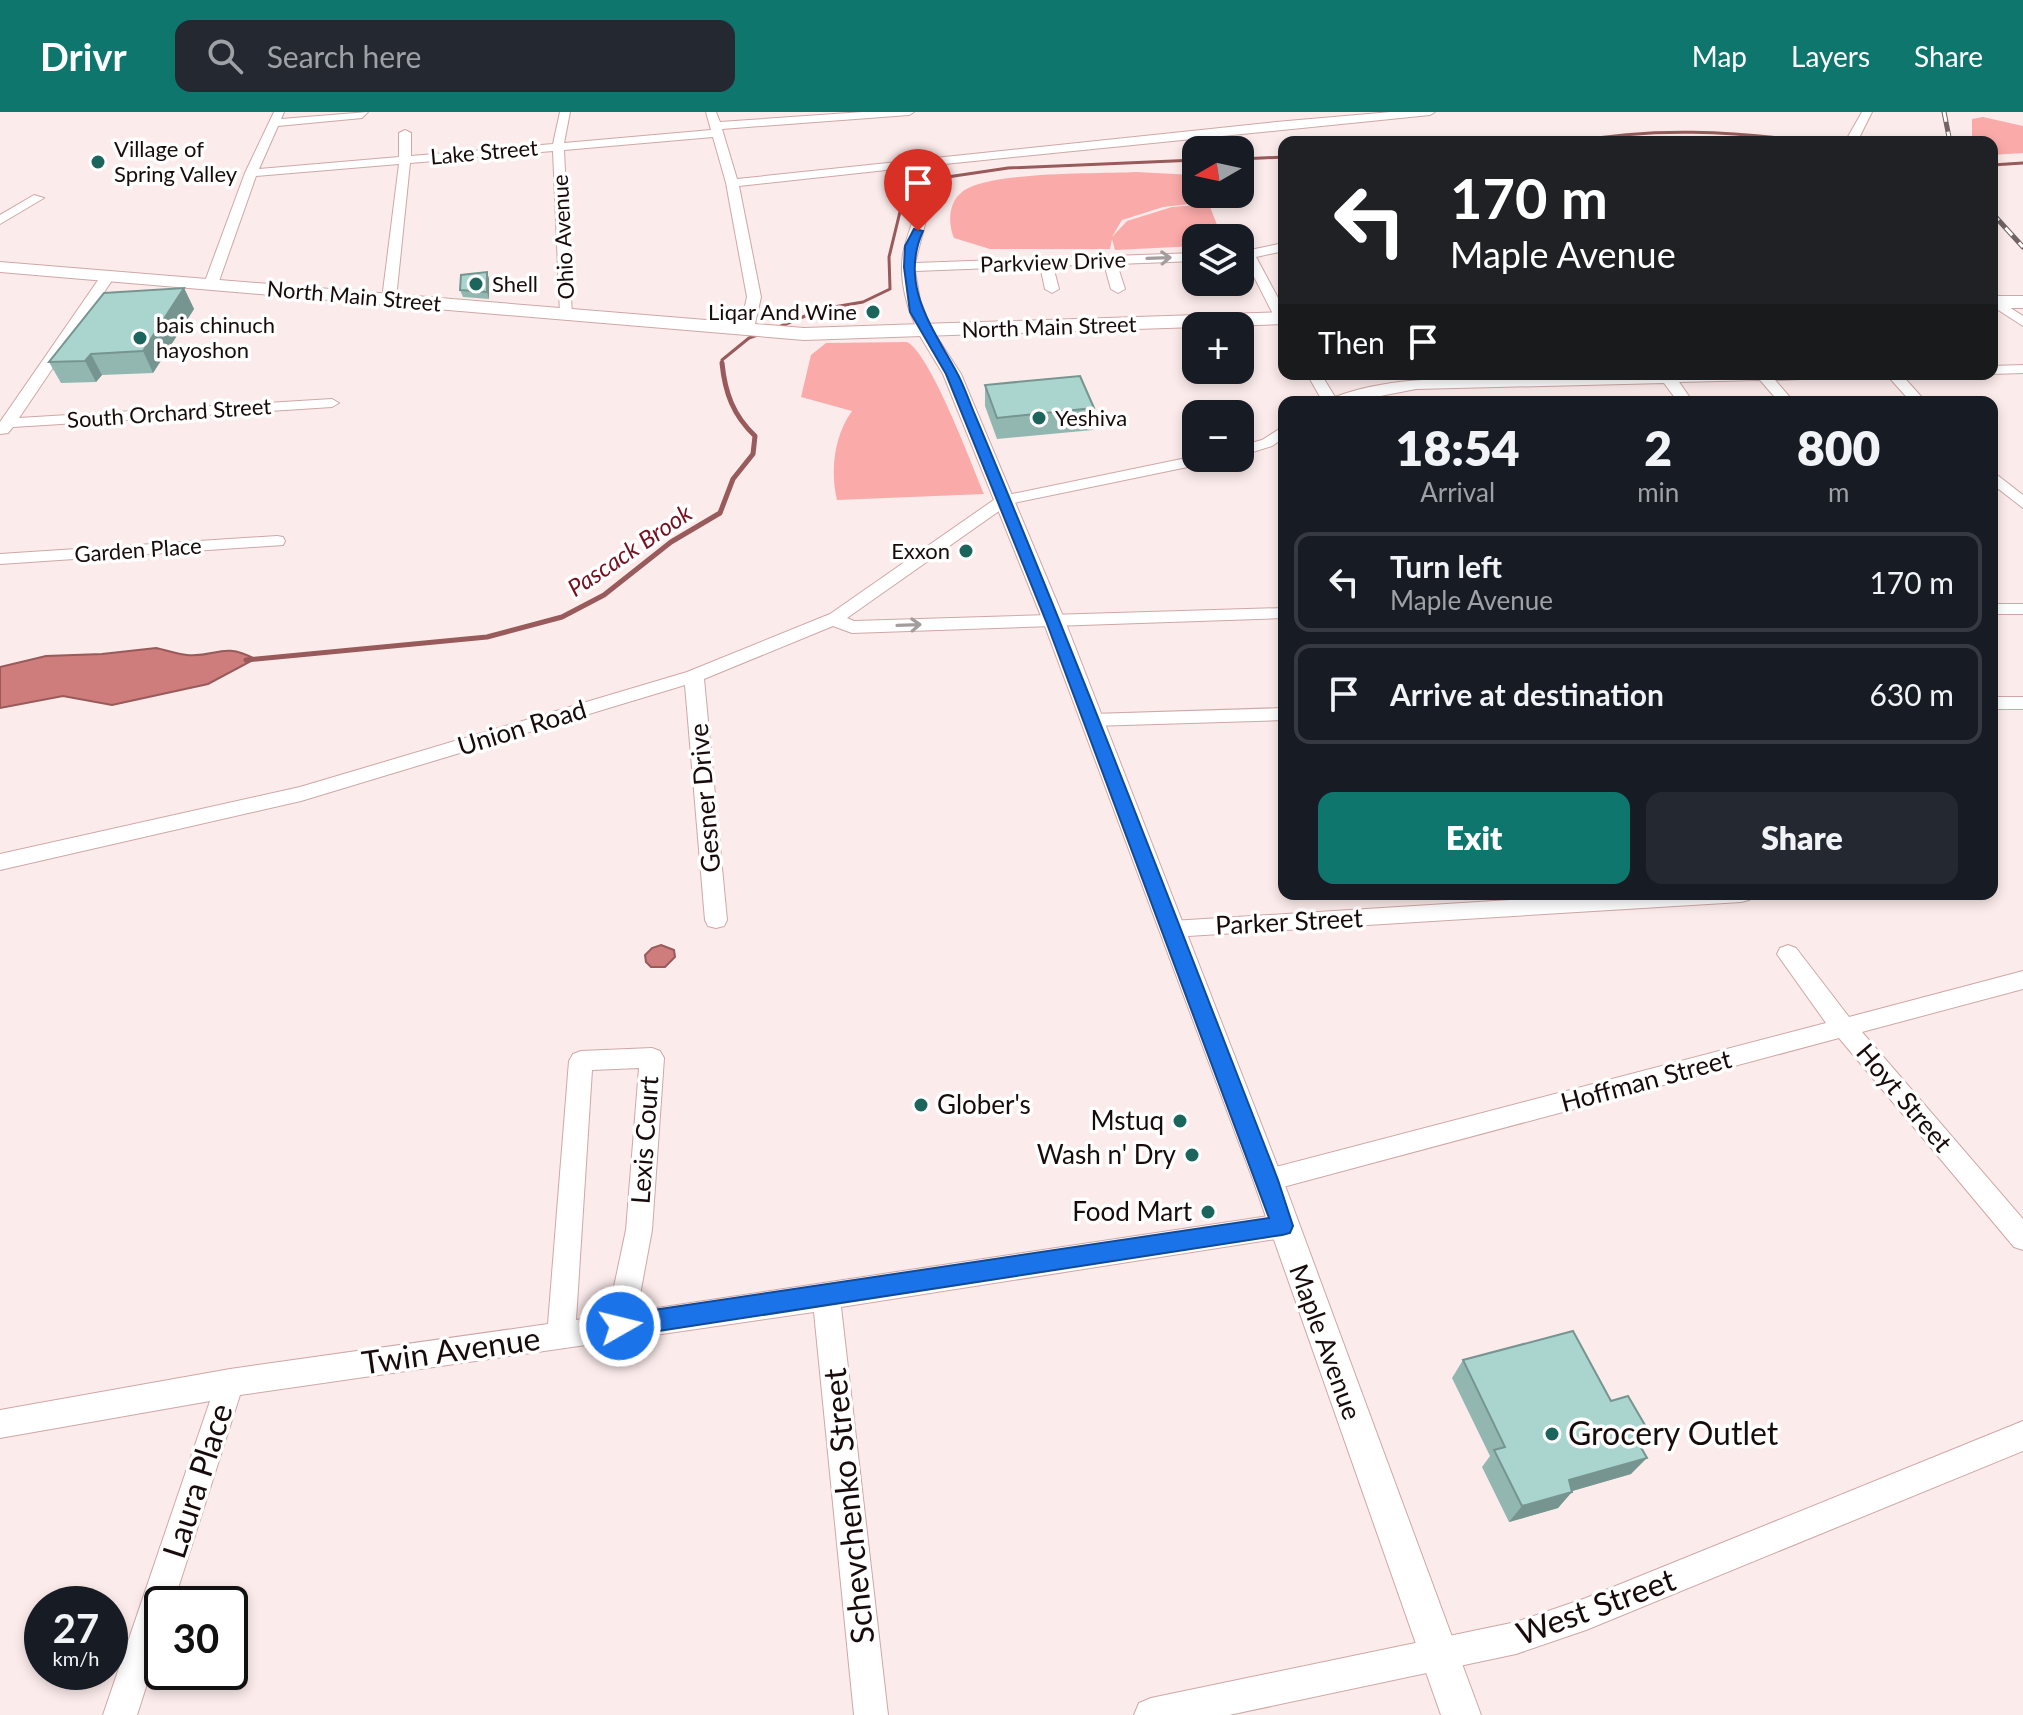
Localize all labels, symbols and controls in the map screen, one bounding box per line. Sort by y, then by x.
search box [175,20,735,92]
text: Drivr [40,33,127,79]
icon: search [203,34,247,78]
text: Search here [267,38,421,74]
text: Map [1692,39,1747,73]
text: Layers [1791,39,1870,73]
text: Share [1914,39,1983,73]
street label: Lake Street [429,133,539,170]
place label: Village of Spring Valley [114,135,238,187]
north arrow [1182,136,1254,208]
map controls [1182,136,1254,472]
pin [884,149,952,231]
marker: Village of Spring Valley [89,153,107,171]
icon: arrive [896,161,940,205]
text: 170 m [1450,164,1608,231]
icon: left [1318,168,1422,272]
street label: Ohio Avenue [546,174,579,300]
button: layers [1182,224,1254,296]
text: Maple Avenue [1450,232,1676,276]
street label: Parkview Drive [980,245,1126,278]
one-way arrow [1145,250,1172,265]
place label: Shell [492,270,538,297]
street label: North Main Street [266,274,442,317]
marker: Shell [467,275,485,293]
place label: Liqar And Wine [708,298,857,325]
marker: Liqar And Wine [864,303,882,321]
street label: North Main Street [961,310,1137,343]
place label: bais chinuch hayoshon [156,311,275,363]
button: + [1182,312,1254,384]
icon: arrive [1401,320,1445,364]
text: Then [1318,324,1385,360]
marker: bais chinuch hayoshon [131,329,149,347]
street label: South Orchard Street [66,392,272,433]
button: − [1182,400,1254,472]
place label: Yeshiva [1055,404,1127,431]
marker: Yeshiva [1030,409,1048,427]
text: 18:54 [1396,419,1520,476]
text: 2 [1644,419,1672,476]
text: 800 [1797,419,1880,476]
text: Arrival [1420,476,1495,508]
text: min [1637,476,1679,508]
text: m [1828,476,1849,508]
water label: Pascack Brook [562,497,697,602]
street label: Garden Place [73,532,203,567]
place label: Exxon [891,537,950,564]
marker: Exxon [957,542,975,560]
text: Turn left [1390,548,1502,584]
icon: left [1322,560,1366,604]
text: 170 m [1869,564,1954,600]
text: Maple Avenue [1390,584,1553,616]
one-way arrow [895,617,922,632]
icon: arrive [1322,672,1366,716]
text: Arrive at destination [1390,676,1664,712]
text: 630 m [1869,676,1954,712]
street label: Union Road [453,692,590,762]
street label: Gesner Drive [682,722,726,874]
button: Exit [1318,792,1630,884]
button: Share [1646,792,1958,884]
street label: Parker Street [1214,901,1364,941]
street label: Hoyt Street [1850,1037,1960,1159]
street label: Hoffman Street [1557,1042,1735,1118]
street label: Lexis Court [624,1074,664,1205]
place label: Glober's [937,1088,1031,1120]
marker: Glober's [912,1096,930,1114]
place label: Mstuq [1091,1104,1164,1136]
marker: Mstuq [1171,1112,1189,1130]
place label: Wash n' Dry [1037,1138,1177,1170]
marker: Wash n' Dry [1183,1146,1201,1164]
place label: Food Mart [1072,1195,1193,1227]
marker: Food Mart [1199,1203,1217,1221]
street label: Maple Avenue [1283,1260,1369,1424]
position arrow [578,1284,662,1368]
street label: Twin Avenue [359,1318,543,1381]
street label: Schevchenko Street [814,1366,881,1646]
street label: Laura Place [153,1398,240,1563]
place label: Grocery Outlet [1568,1413,1779,1452]
marker: Grocery Outlet [1543,1425,1561,1443]
street label: West Street [1511,1559,1681,1652]
speed limit sign: 30 [144,1586,248,1690]
text: 27 [53,1604,99,1652]
text: km/h [53,1646,99,1670]

